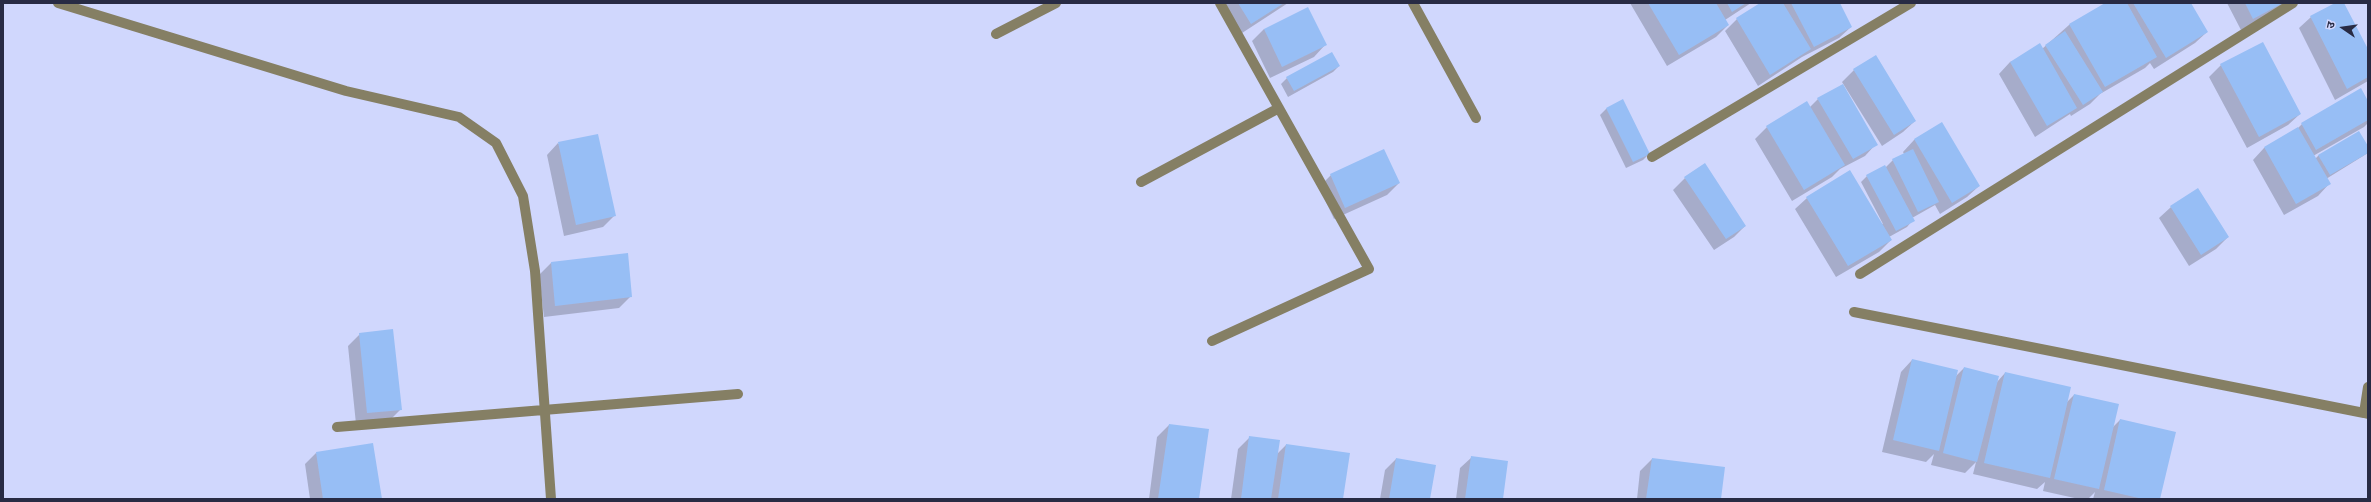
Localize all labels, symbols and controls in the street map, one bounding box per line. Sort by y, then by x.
north arrow [2323,8,2363,48]
text: उ [2324,21,2338,30]

